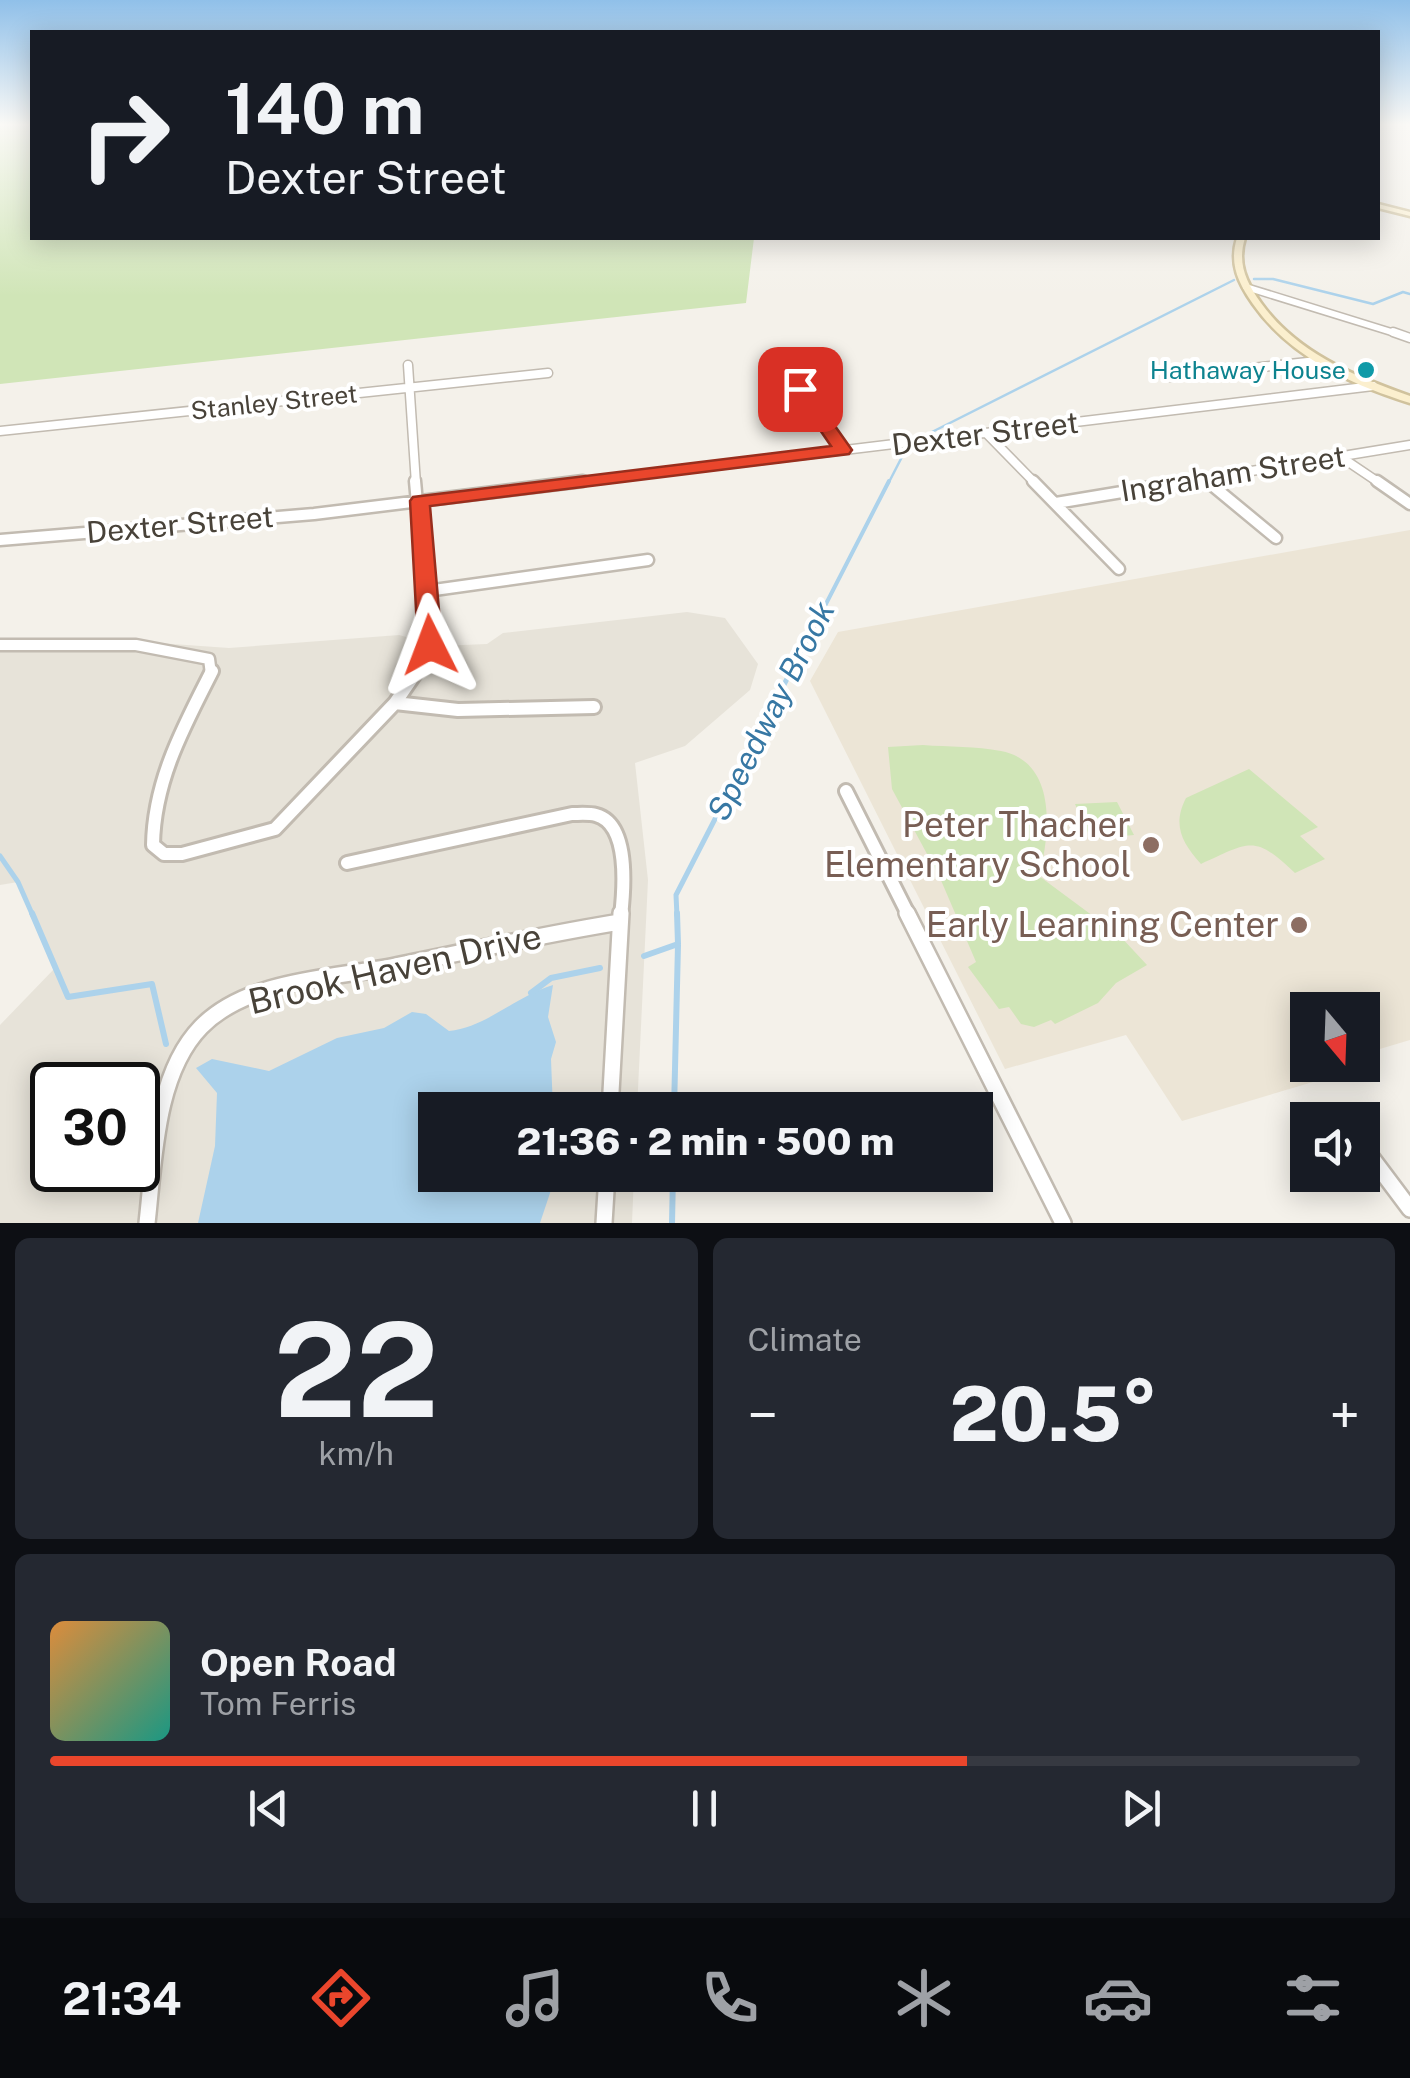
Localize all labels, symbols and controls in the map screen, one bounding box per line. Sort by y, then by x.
text: 140 m [225,67,424,150]
icon: right [60,70,190,200]
text: Dexter Street [225,151,507,204]
pin [758,347,843,432]
place label: Hathaway House [1150,355,1346,385]
marker: Hathaway House [1355,359,1377,381]
icon: arrive [773,362,828,417]
street label: Stanley Street [189,378,359,426]
street label: Dexter Street [889,404,1080,462]
street label: Ingraham Street [1118,437,1348,509]
street label: Dexter Street [85,498,275,550]
position arrow [378,593,482,697]
water label: Speedway Brook [699,594,842,827]
place label: Peter Thacher Elementary School [824,804,1131,885]
marker: Peter Thacher Elementary School [1140,834,1162,856]
place label: Early Learning Center [926,904,1279,945]
marker: Early Learning Center [1288,914,1310,936]
street label: Brook Haven Drive [244,915,545,1022]
north arrow [1290,992,1380,1082]
map controls [1290,992,1380,1192]
speed limit sign: 30 [30,1062,160,1192]
button: sound [1290,1102,1380,1192]
text: 21:36 · 2 min · 500 m [517,1119,894,1164]
text: 22 [274,1294,439,1446]
text: Climate [748,1321,862,1358]
text: 20.5° [950,1370,1158,1458]
text: − [748,1383,778,1447]
text: + [1330,1383,1360,1447]
text: km/h [319,1435,394,1472]
text: Open Road [200,1640,397,1685]
text: Tom Ferris [200,1685,356,1722]
icon: previous [241,1781,296,1836]
icon: pause [677,1781,732,1836]
icon: next [1114,1781,1169,1836]
icon: directions [306,1963,376,2033]
icon: music [500,1963,570,2033]
icon: phone [695,1963,765,2033]
icon: climate [889,1963,959,2033]
icon: car [1083,1963,1153,2033]
icon: filters [1278,1963,1348,2033]
text: 21:34 [62,1972,181,2025]

